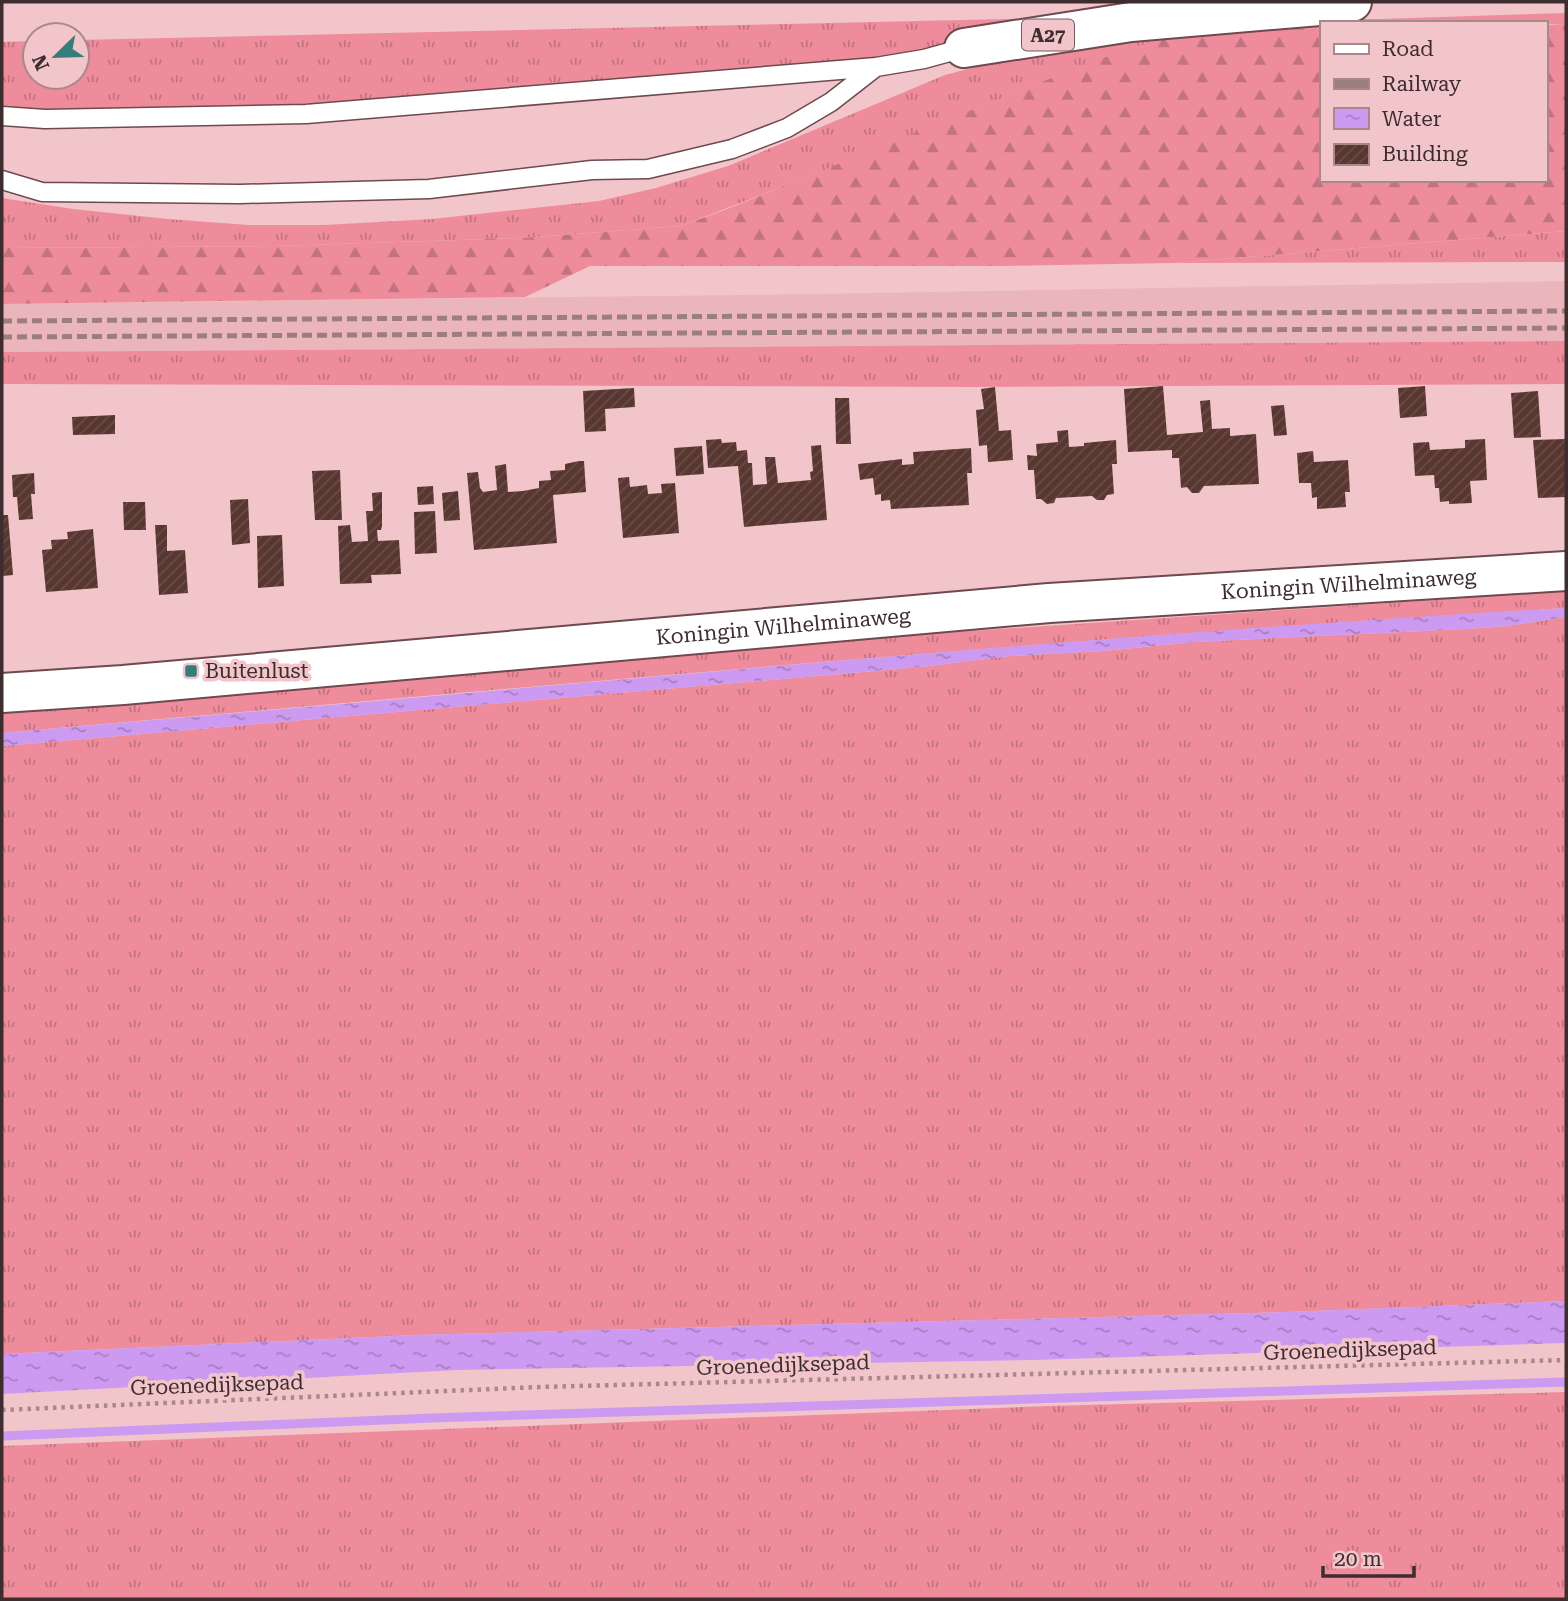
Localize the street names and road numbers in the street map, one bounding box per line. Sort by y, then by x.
road number: A27 [1022,20,1074,50]
street label: Koningin Wilhelminaweg [1220,565,1477,604]
street label: Koningin Wilhelminaweg [655,603,912,650]
street label: Groenedijksepad [1263,1335,1438,1365]
street label: Groenedijksepad [696,1350,871,1380]
street label: Groenedijksepad [130,1370,305,1400]

